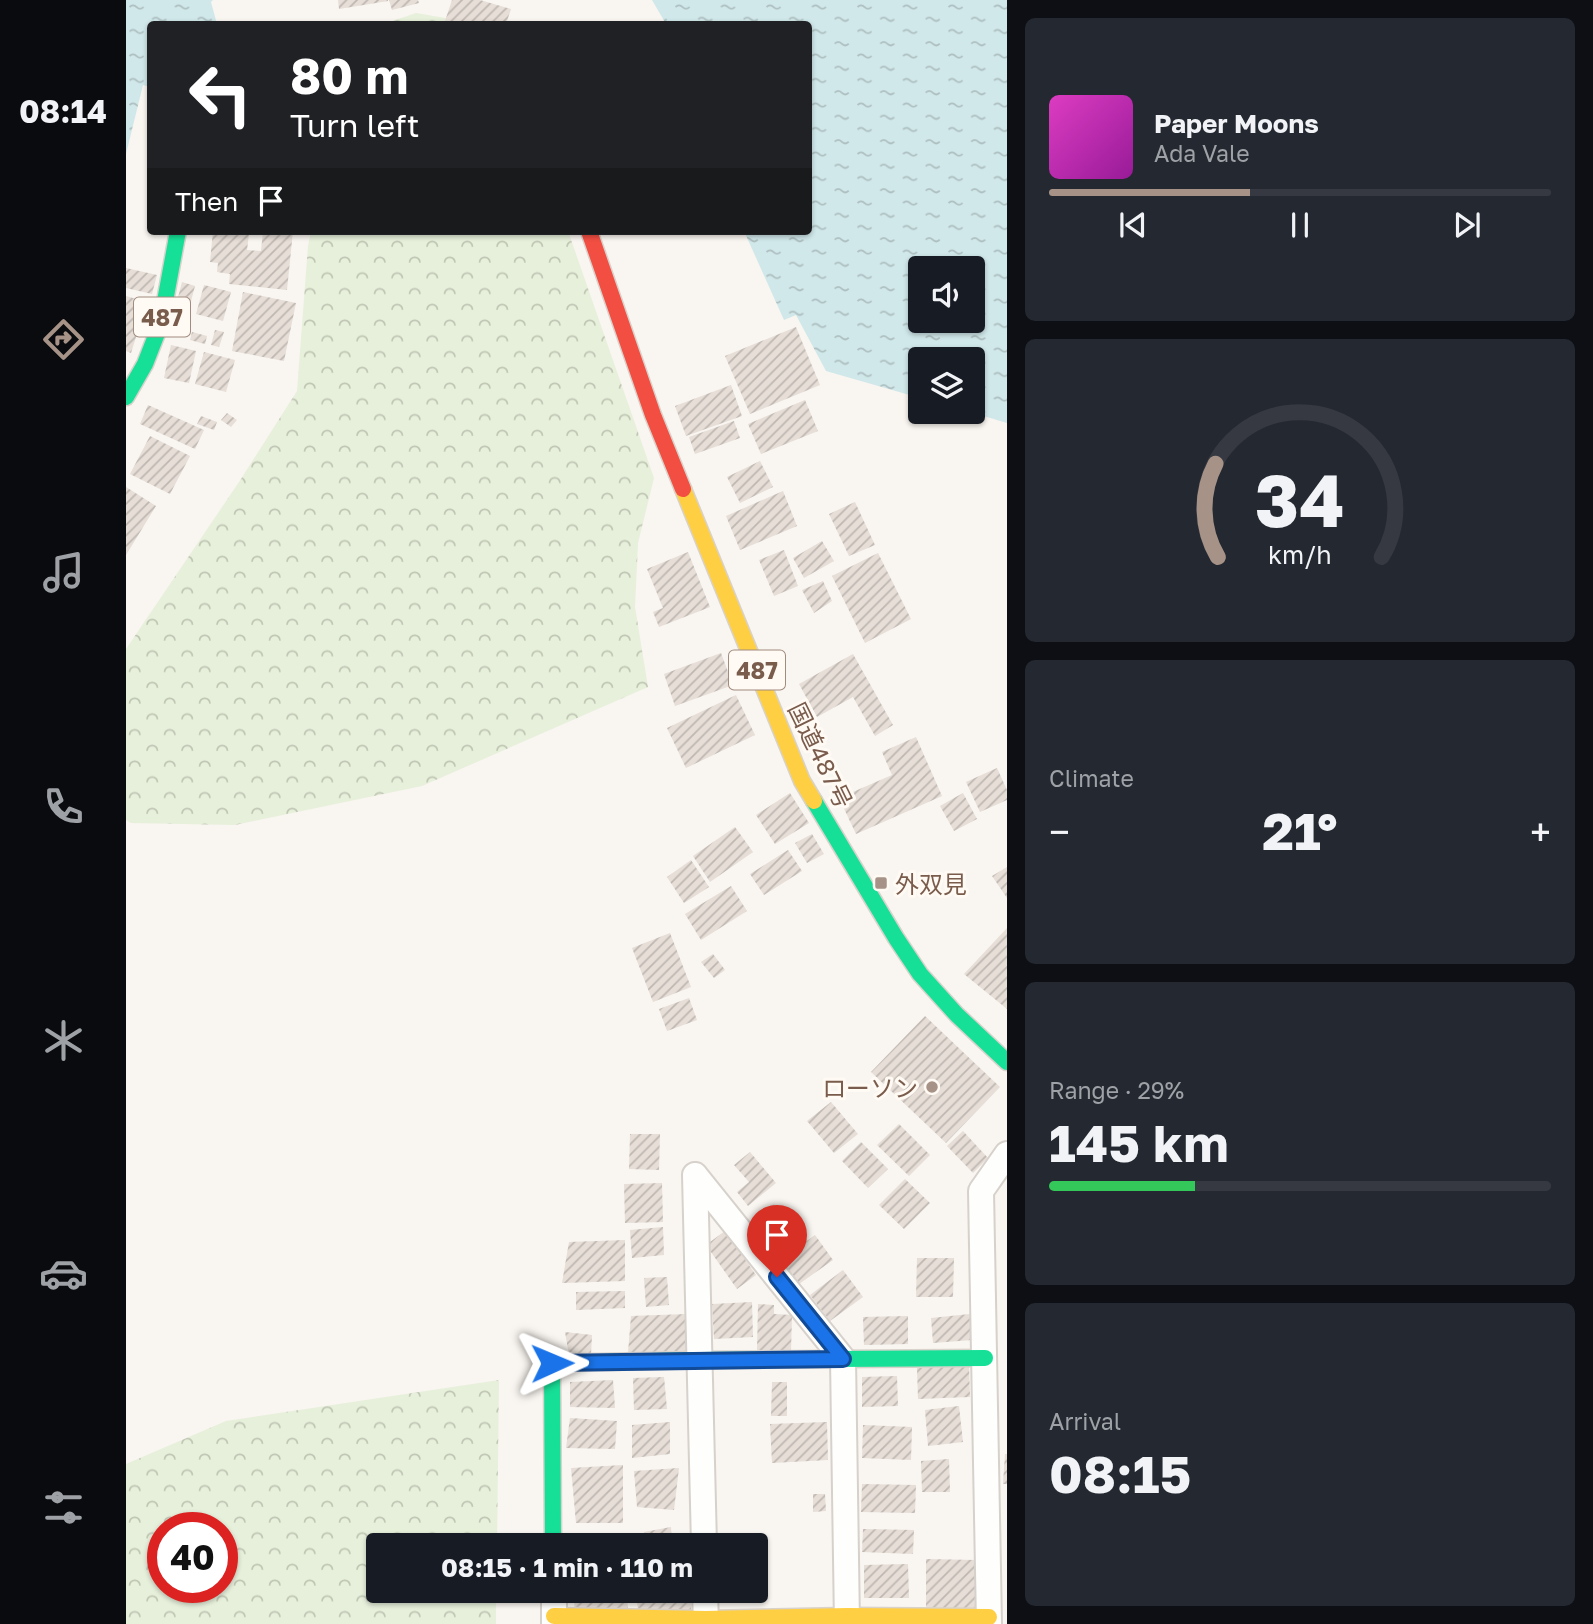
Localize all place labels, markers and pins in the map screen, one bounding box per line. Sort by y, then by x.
place label: 外双見 [895,869,967,898]
marker: 外双見 [873,875,889,891]
place label: ローソン [822,1073,918,1102]
marker: ローソン [924,1079,940,1095]
pin [747,1205,807,1277]

